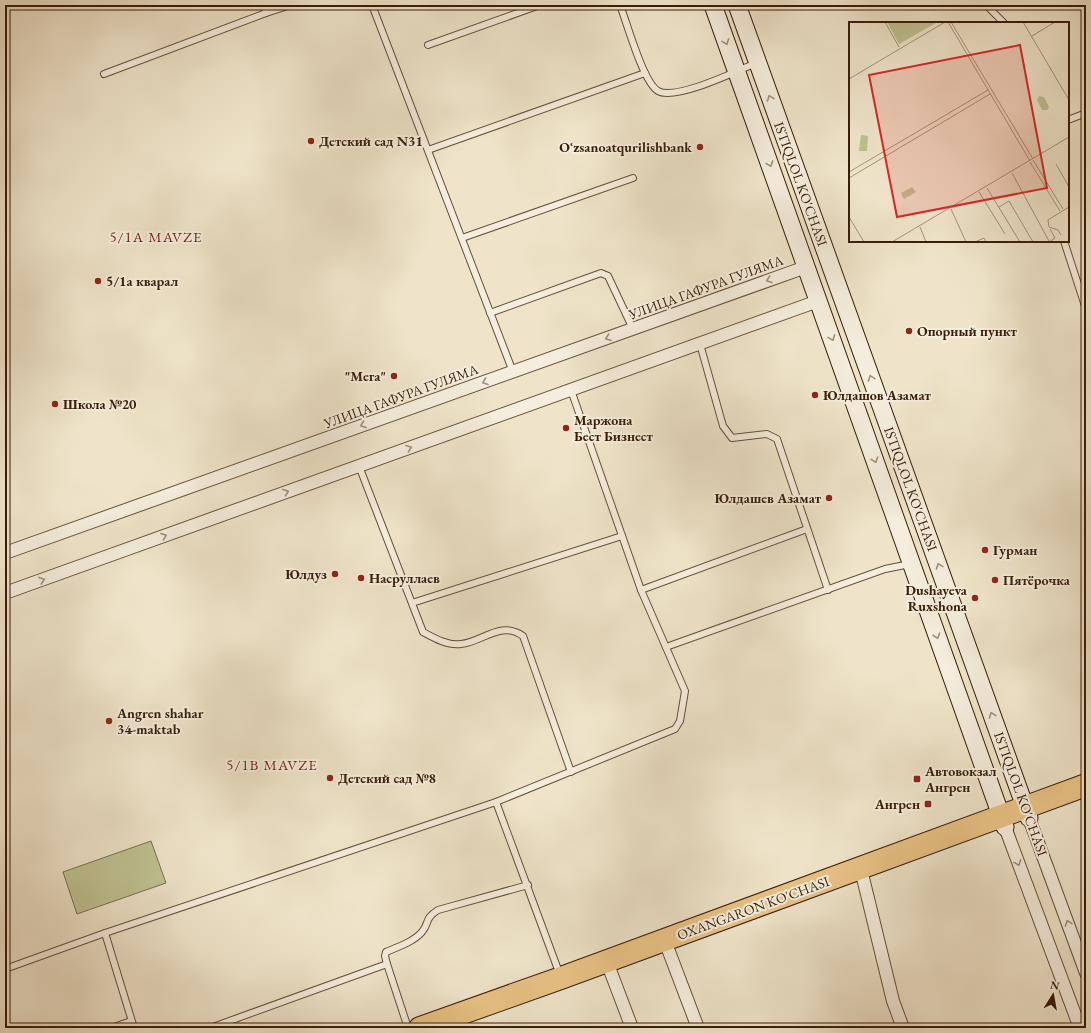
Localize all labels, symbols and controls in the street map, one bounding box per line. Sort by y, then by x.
inset map [849,22,1069,242]
one-way arrow [722,38,730,45]
one-way arrow [766,94,775,101]
street label: ISTIQLOL KO'CHASI [770,119,832,249]
place label: Детский сад N31 [319,132,423,150]
marker: Детский сад N31 [306,136,316,146]
place label: Oʻzsanoatqurilishbank [559,138,692,156]
marker: Oʻzsanoatqurilishbank [695,142,705,152]
one-way arrow [765,161,773,168]
district label: 5/1A MAVZE [109,227,203,246]
street label: УЛИЦА ГАФУРА ГУЛЯМА [625,251,786,324]
place label: 5/1а кварал [106,272,178,290]
one-way arrow [766,275,773,284]
marker: 5/1а кварал [93,276,103,286]
place label: Опорный пункт [917,322,1017,340]
marker: Опорный пункт [904,326,914,336]
one-way arrow [604,333,611,342]
one-way arrow [827,334,835,341]
street label: УЛИЦА ГАФУРА ГУЛЯМА [320,360,481,433]
place label: "Мега" [345,367,386,385]
marker: "Мега" [389,371,399,381]
one-way arrow [867,375,876,382]
one-way arrow [482,377,489,385]
place label: Юлдашов Азамат [823,386,931,404]
marker: Юлдашов Азамат [810,390,820,400]
place label: Школа №20 [63,395,137,413]
marker: Школа №20 [50,399,60,409]
place label: Маржона Бест Бизнест [574,411,654,445]
one-way arrow [359,421,366,429]
marker: Маржона Бест Бизнест [561,423,571,433]
street label: ISTIQLOL KO'CHASI [880,424,942,554]
one-way arrow [405,445,412,453]
one-way arrow [871,457,879,464]
one-way arrow [283,488,290,497]
place label: Юлдашев Азамат [714,489,822,507]
marker: Юлдашев Азамат [824,493,834,503]
one-way arrow [160,532,167,541]
place label: Гурман [993,541,1037,559]
marker: Гурман [980,545,990,555]
one-way arrow [935,563,943,570]
place label: Юлдуз [285,565,327,583]
marker: Юлдуз [330,569,340,579]
place label: Насруллаев [369,569,440,587]
place label: Пятёрочка [1003,571,1071,589]
marker: Насруллаев [356,573,366,583]
marker: Пятёрочка [990,575,1000,585]
one-way arrow [38,576,45,585]
place label: Dushayeva Ruxshona [905,581,968,615]
marker: Dushayeva Ruxshona [970,593,980,603]
one-way arrow [932,632,941,639]
place label: Angren shahar 34-maktab [116,704,204,738]
one-way arrow [988,712,997,719]
marker: Angren shahar 34-maktab [104,716,114,726]
street label: ISTIQLOL KO'CHASI [990,729,1052,859]
district label: 5/1B MAVZE [226,755,318,774]
place label: Автовокзал Ангрен [924,762,997,796]
place label: Детский сад №8 [338,769,436,787]
marker: Детский сад №8 [325,773,335,783]
marker: Автовокзал Ангрен [912,774,922,784]
place label: Ангрен [874,795,920,813]
marker: Ангрен [923,799,933,809]
one-way arrow [1014,860,1022,867]
street label: OXANGARON KO'CHASI [674,872,832,944]
one-way arrow [1064,920,1072,927]
north arrow [1033,975,1073,1015]
text: N [1049,977,1061,993]

